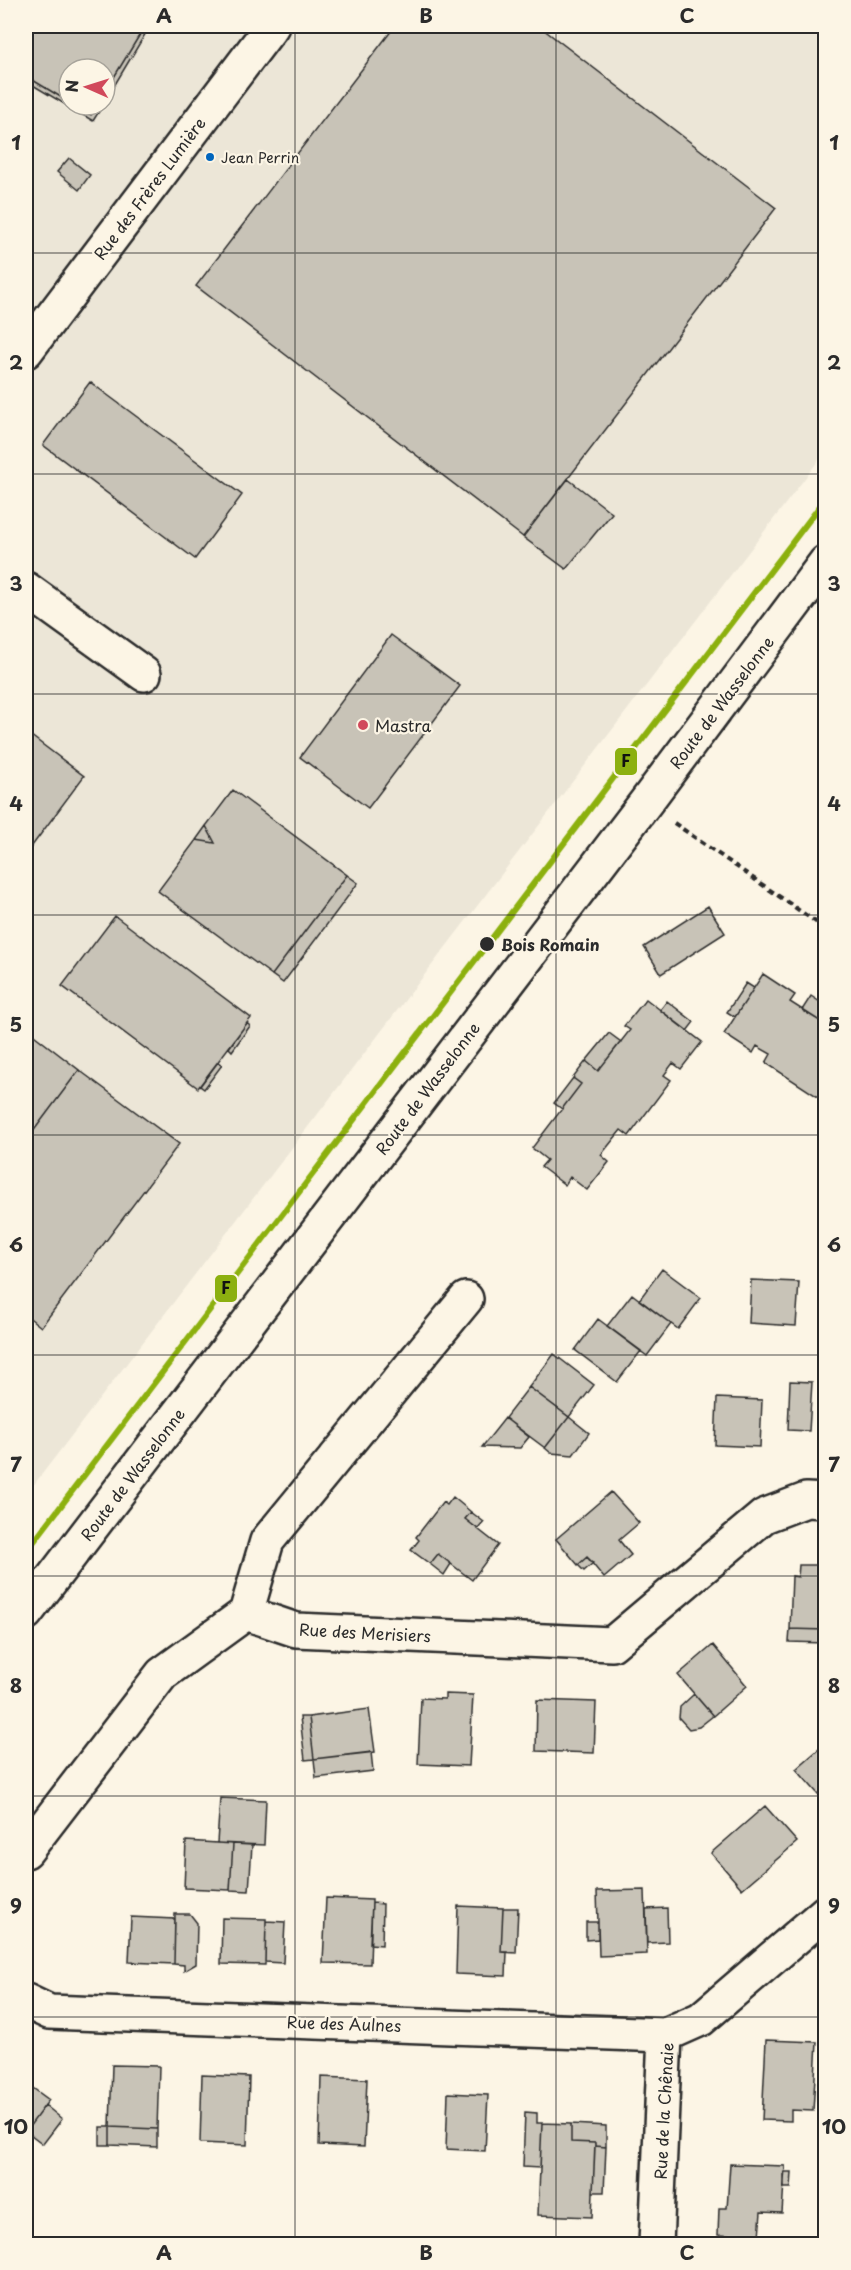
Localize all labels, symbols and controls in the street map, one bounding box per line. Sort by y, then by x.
text: A [156,0,172,30]
text: B [419,0,433,30]
text: C [679,0,695,30]
north arrow [57,57,117,117]
text: N [59,79,83,93]
street label: Rue des Frères Lumière [87,111,211,264]
text: 1 [11,127,21,157]
text: 1 [829,127,839,157]
place label: Jean Perrin [221,147,300,168]
marker: Jean Perrin [204,151,216,163]
text: 2 [9,347,23,377]
text: 2 [827,347,841,377]
text: 3 [9,568,23,598]
text: 3 [827,568,841,598]
street label: Route de Wasselonne [663,630,779,773]
place label: Mastra [375,713,431,737]
marker: Mastra [356,718,370,732]
line badge: F [614,747,638,776]
text: F [621,748,631,772]
text: 4 [9,788,23,818]
text: 4 [827,788,841,818]
place label: Bois Romain [501,932,600,956]
marker: Bois Romain [478,935,496,953]
text: 5 [10,1009,22,1039]
text: 5 [828,1009,840,1039]
street label: Route de Wasselonne [369,1016,485,1159]
text: 6 [9,1229,23,1259]
text: 6 [827,1229,841,1259]
line badge: F [214,1274,238,1303]
text: F [221,1275,231,1299]
street label: Route de Wasselonne [74,1402,190,1545]
text: 7 [10,1449,22,1479]
text: 7 [828,1449,840,1479]
street label: Rue des Merisiers [298,1617,432,1647]
text: 8 [10,1670,22,1700]
text: 8 [828,1670,840,1700]
text: 9 [10,1890,22,1920]
text: 9 [828,1890,840,1920]
street label: Rue des Aulnes [286,2009,402,2037]
street label: Rue de la Chênaie [647,2042,679,2180]
text: 10 [4,2111,28,2141]
text: 10 [822,2111,846,2141]
text: A [156,2237,172,2267]
text: B [419,2237,433,2267]
text: C [679,2237,695,2267]

